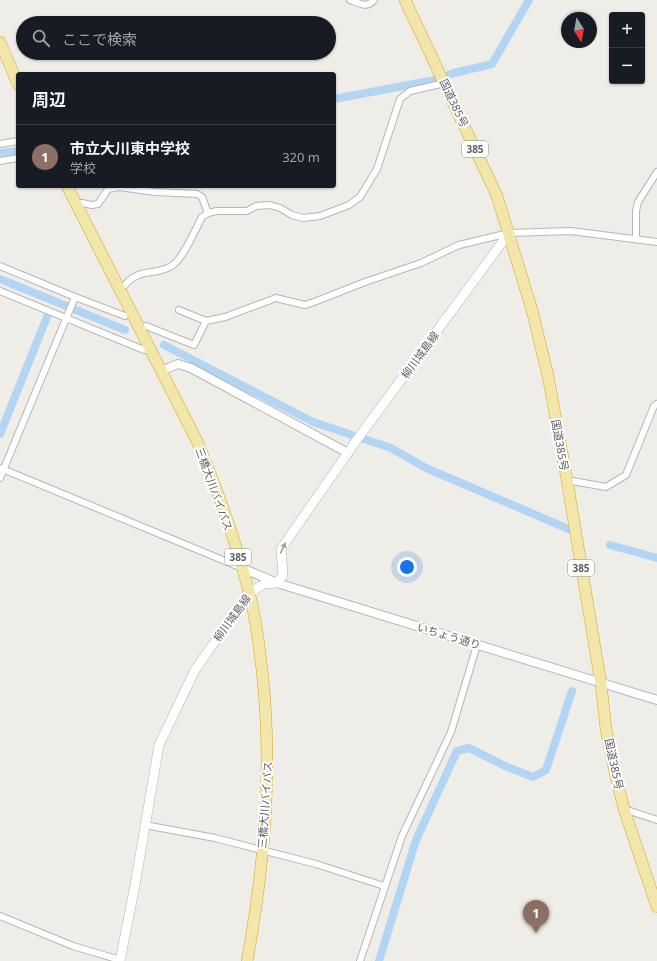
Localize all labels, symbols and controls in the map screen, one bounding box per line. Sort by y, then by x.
north arrow [561,12,597,48]
map controls [609,12,645,84]
button: + [609,12,645,48]
search box [16,16,336,60]
icon: search [30,27,52,49]
text: ここで検索 [62,29,137,49]
button: − [609,48,645,84]
street label: 国道385号 [437,76,472,129]
text: 周辺 [32,88,66,111]
text: 市立大川東中学校 [70,138,190,158]
road number: 385 [462,141,488,157]
text: 1 [41,148,49,166]
text: 320 m [282,148,320,166]
text: 学校 [70,159,96,177]
street label: 柳川城島線 [397,328,442,381]
street label: 国道385号 [549,418,572,472]
street label: 三橋大川バイパス [192,445,237,533]
one-way arrow [280,542,286,554]
road number: 385 [225,549,251,565]
your location [397,557,417,577]
road number: 385 [568,560,594,576]
street label: 柳川城島線 [209,591,254,644]
street label: いちょう通り [415,619,483,652]
street label: 国道385号 [602,737,627,791]
street label: 三橋大川バイパス [254,761,275,849]
pin: 1 [523,900,549,933]

